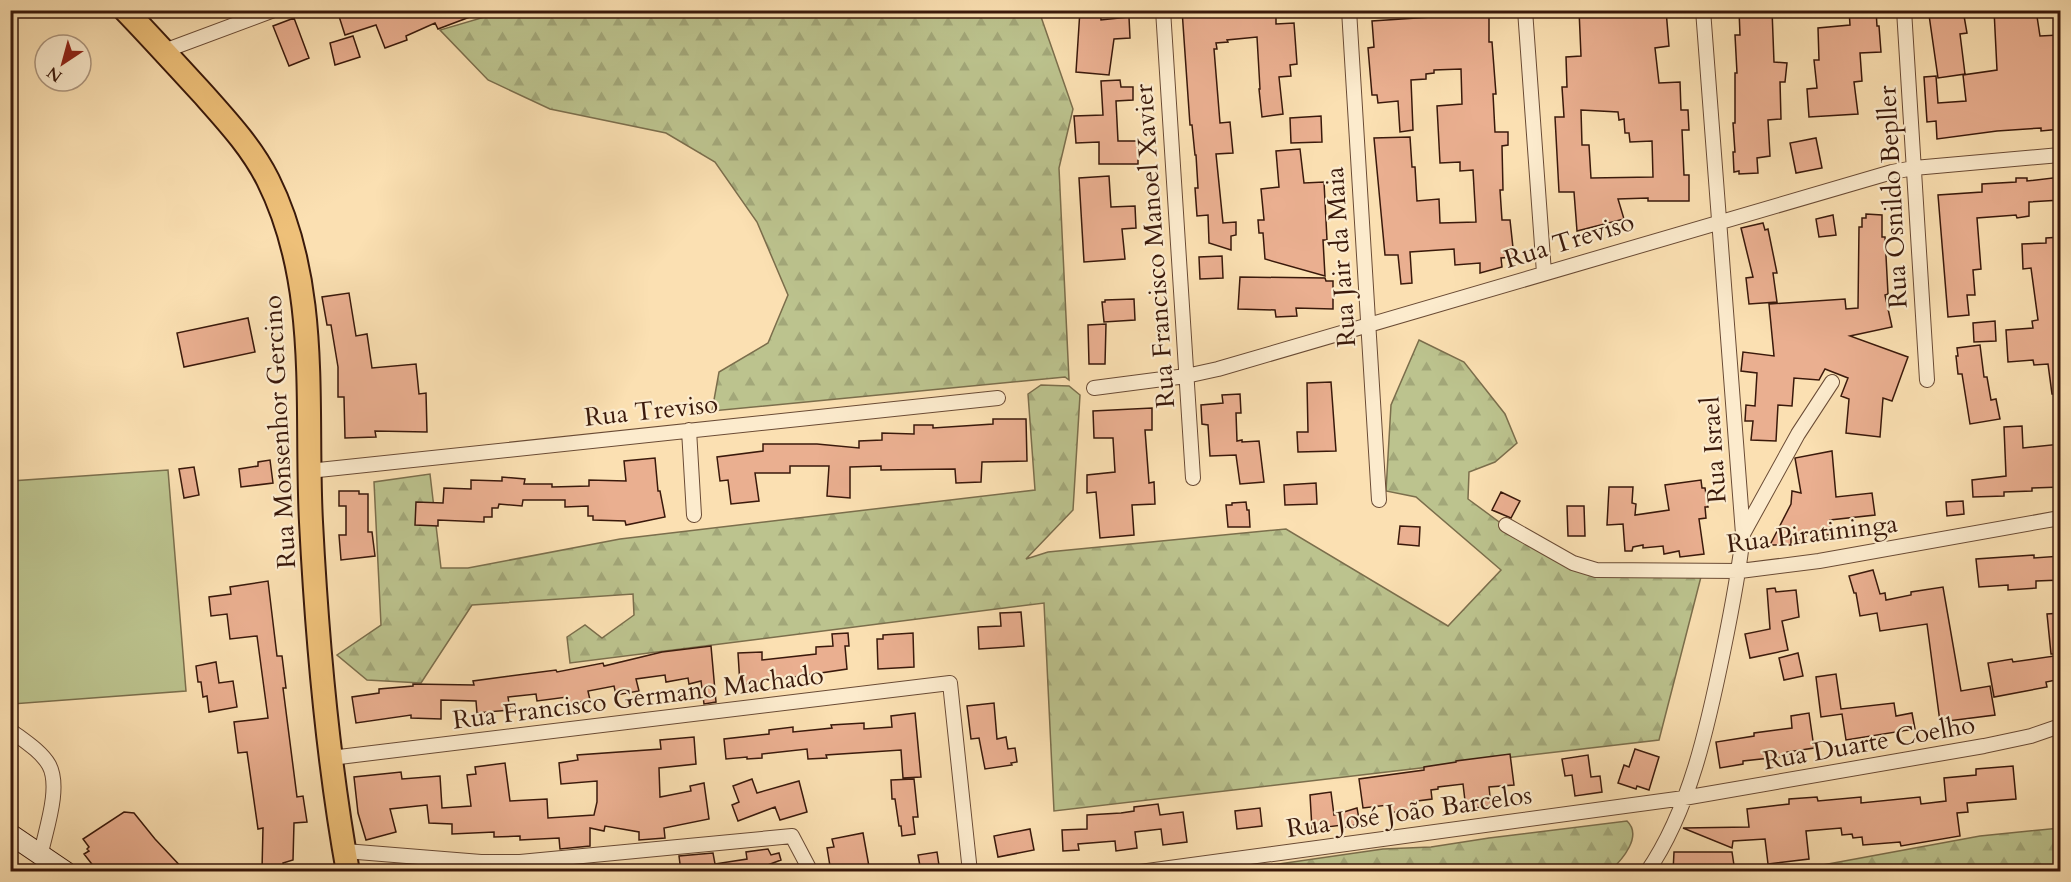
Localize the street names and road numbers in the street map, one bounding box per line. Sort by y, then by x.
street label: Rua Francisco Manoel Xavier [1126,82,1183,409]
street label: Rua Osnildo Bepller [1869,84,1916,309]
street label: Rua Jair da Maia [1317,166,1364,348]
street label: Rua Treviso [1500,204,1638,277]
street label: Rua Monsenhor Gercino [255,294,304,570]
street label: Rua Treviso [583,386,720,435]
street label: Rua Israel [1692,395,1735,505]
street label: Rua Piratininga [1725,506,1900,561]
street label: Rua Francisco Germano Machado [451,657,826,738]
street label: Rua Duarte Coelho [1761,707,1978,778]
street label: Rua José João Barcelos [1284,777,1534,846]

